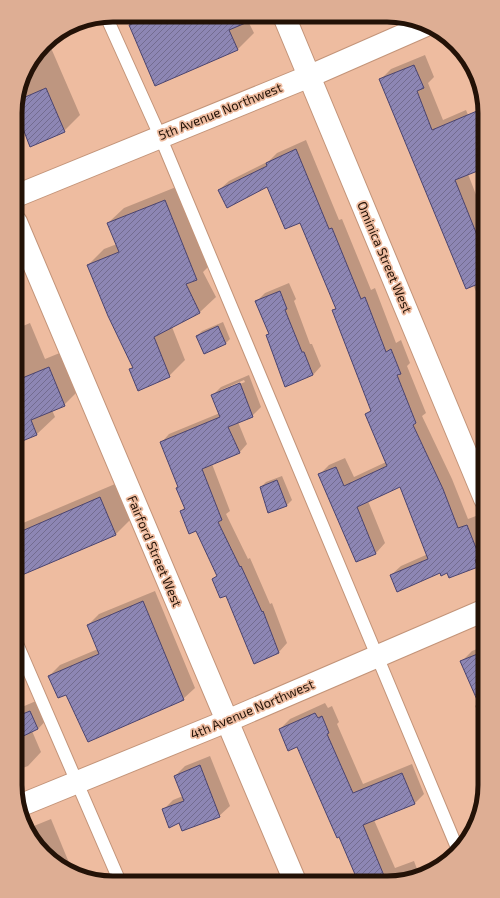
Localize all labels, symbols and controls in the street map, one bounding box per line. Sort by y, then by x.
street label: 5th Avenue Northwest [156,79,284,143]
street label: Ominica Street West [354,199,416,315]
street label: Fairford Street West [124,493,186,609]
street label: 4th Avenue Northwest [188,676,316,742]

